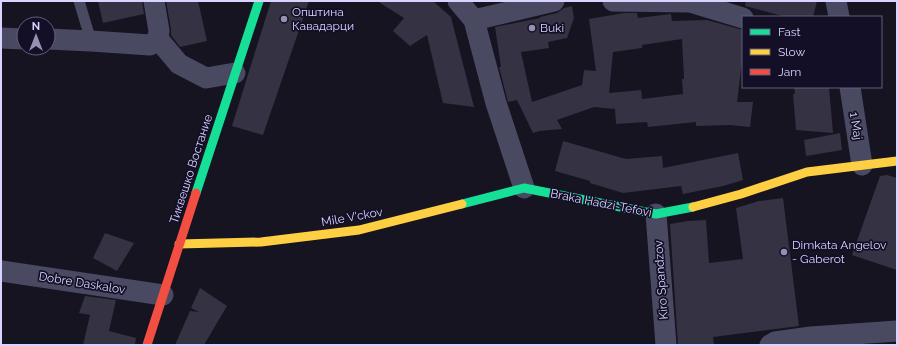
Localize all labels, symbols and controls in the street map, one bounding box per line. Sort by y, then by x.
place label: Општина Кавадарци [292,5,354,33]
marker: Општина Кавадарци [279,14,289,24]
north arrow [16,16,56,56]
legend [742,16,882,88]
text: N [32,20,40,33]
place label: Buki [540,21,564,35]
marker: Buki [527,23,537,33]
text: Fast [778,25,801,39]
text: Slow [778,45,805,59]
text: Jam [778,65,801,79]
street label: 1 Maj [847,111,865,141]
street label: Тиквешко Востание [167,113,215,225]
street label: Braka Hadzi-Tefovi [549,186,653,220]
street label: Mile V'ckov [320,205,384,229]
place label: Dimkata Angelov - Gaberot [792,238,887,266]
street label: Kiro Spandzov [651,239,671,320]
marker: Dimkata Angelov - Gaberot [779,247,789,257]
street label: Dobre Daskalov [38,269,127,297]

